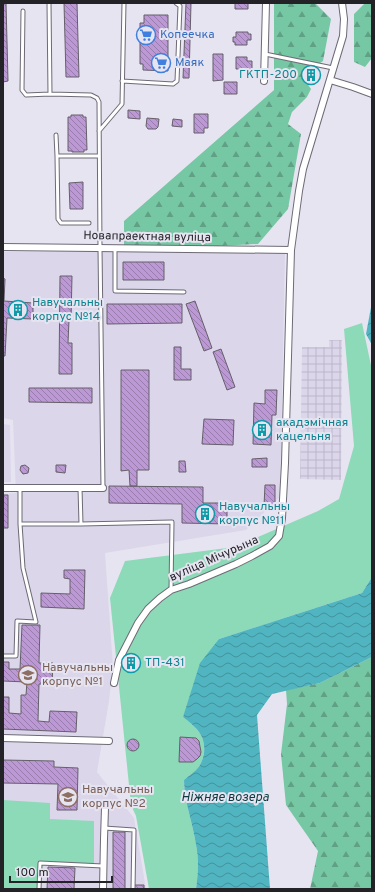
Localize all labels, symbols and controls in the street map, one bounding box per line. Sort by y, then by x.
supermarket icon: Копеечка [135,24,157,46]
place label: Копеечка [160,27,215,43]
supermarket icon: Маяк [150,52,172,74]
place label: Маяк [175,55,204,71]
building icon: ГКТП-200 [300,64,322,86]
place label: ГКТП-200 [239,67,297,83]
street label: Новапраектная вуліца [83,228,211,246]
place label: Навучальны корпус №14 [32,295,103,325]
building icon: Навучальны корпус №14 [7,299,29,321]
place label: акадэмічная кацельня [276,415,348,445]
building icon: акадэмічная кацельня [251,419,273,441]
place label: Навучальны корпус №11 [219,499,290,529]
building icon: Навучальны корпус №11 [194,503,216,525]
street label: вуліца Мічурына [167,532,261,586]
building icon: ТП-431 [120,652,142,674]
place label: ТП-431 [145,655,185,671]
place label: Навучальны корпус №1 [42,660,113,690]
school or university icon: Навучальны корпус №1 [17,664,39,686]
place label: Навучальны корпус №2 [82,782,153,812]
school or university icon: Навучальны корпус №2 [57,786,79,808]
water label: Ніжняе возера [181,790,269,806]
scale bar [10,858,112,884]
text: 100 m [16,865,49,881]

